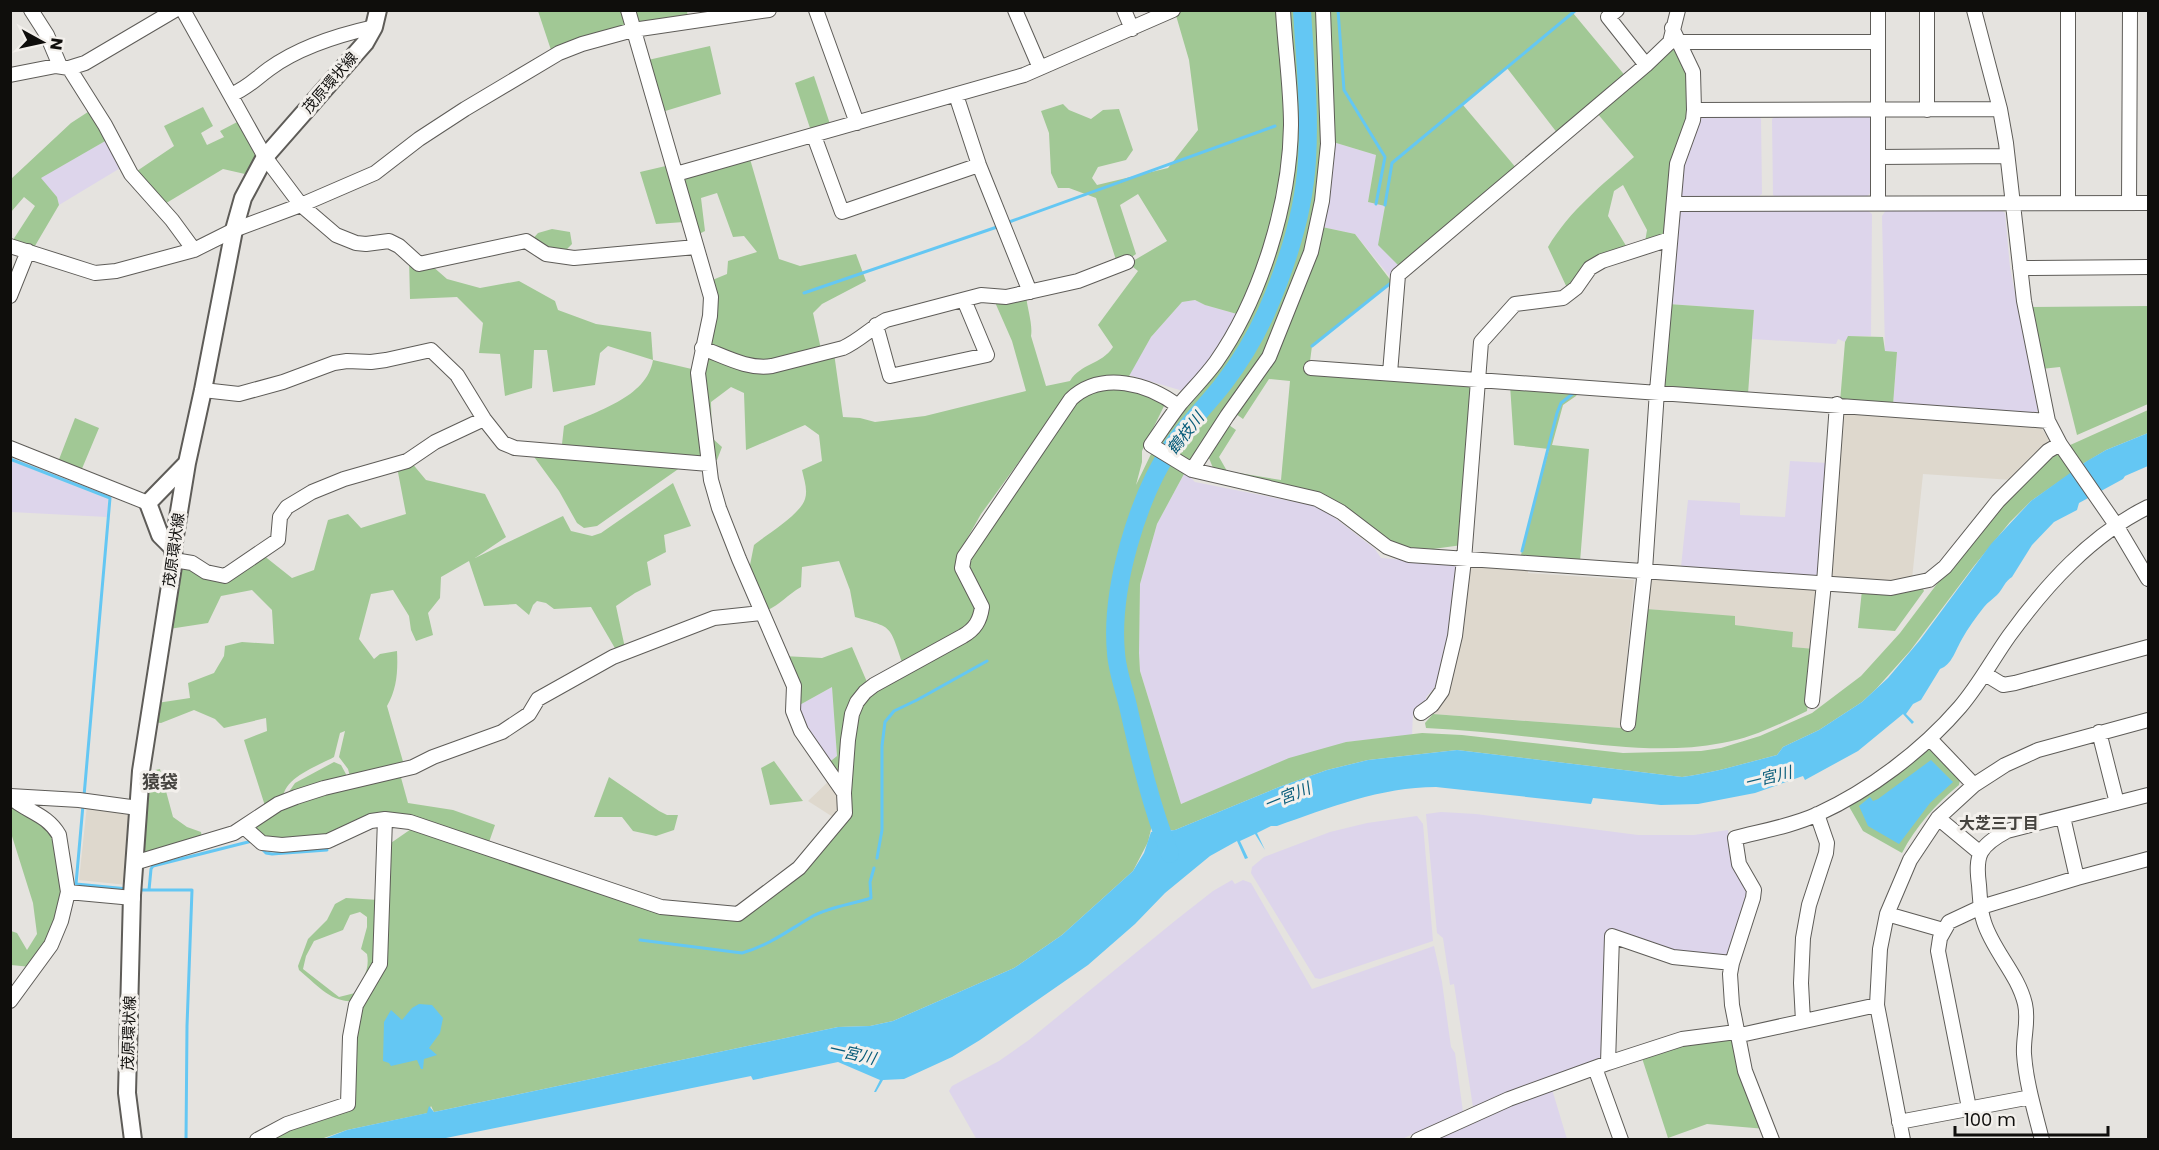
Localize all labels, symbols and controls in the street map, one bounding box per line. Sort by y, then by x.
north arrow [12,12,72,72]
text: N [44,36,69,52]
street label: 茂原環状線 [297,47,362,118]
water label: 鶴枝川 [1162,406,1210,459]
street label: 茂原環状線 [158,511,189,589]
water label: 一宮川 [1742,760,1796,794]
district label: 猿袋 [142,769,178,794]
water label: 一宮川 [1261,776,1316,816]
district label: 大芝三丁目 [1959,812,2039,835]
street label: 茂原環状線 [117,995,140,1071]
water label: 一宮川 [826,1037,880,1071]
scale bar [1955,1099,2108,1137]
text: 100 m [1964,1107,2016,1132]

